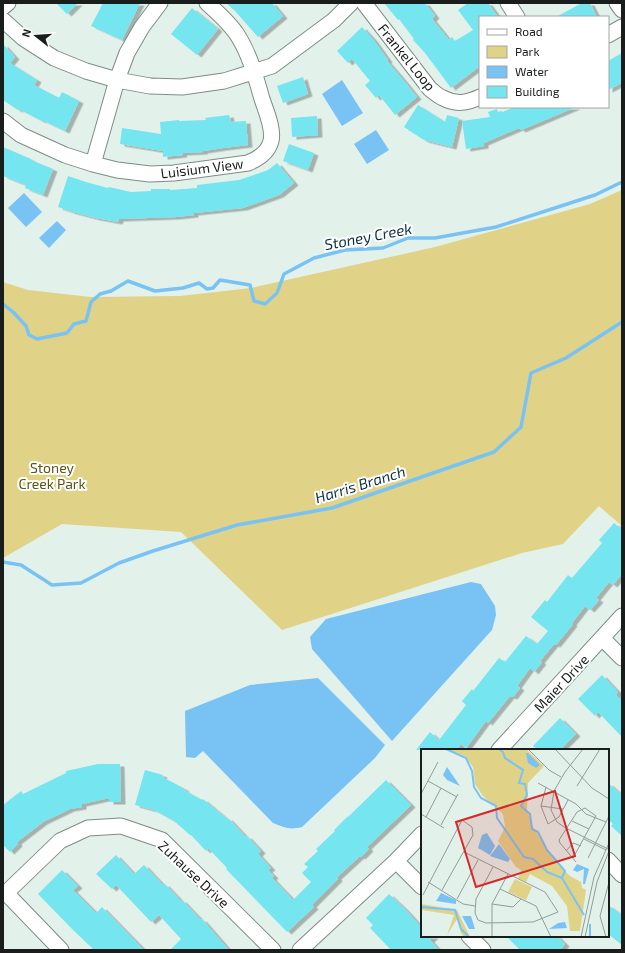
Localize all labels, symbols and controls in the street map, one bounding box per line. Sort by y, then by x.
north arrow [16,16,56,56]
legend [479,16,609,108]
street label: Frankel Loop [375,20,439,94]
text: Road [515,24,543,38]
text: N [19,27,33,39]
text: Park [515,44,540,58]
text: Water [515,64,549,78]
text: Building [515,84,560,98]
street label: Luisium View [160,154,245,182]
water label: Stoney Creek [323,219,414,254]
park label: Stoney Creek Park [18,459,86,492]
water label: Harris Branch [313,462,407,506]
street label: Maier Drive [530,651,592,715]
inset map [421,749,609,937]
street label: Zuhause Drive [155,837,233,911]

